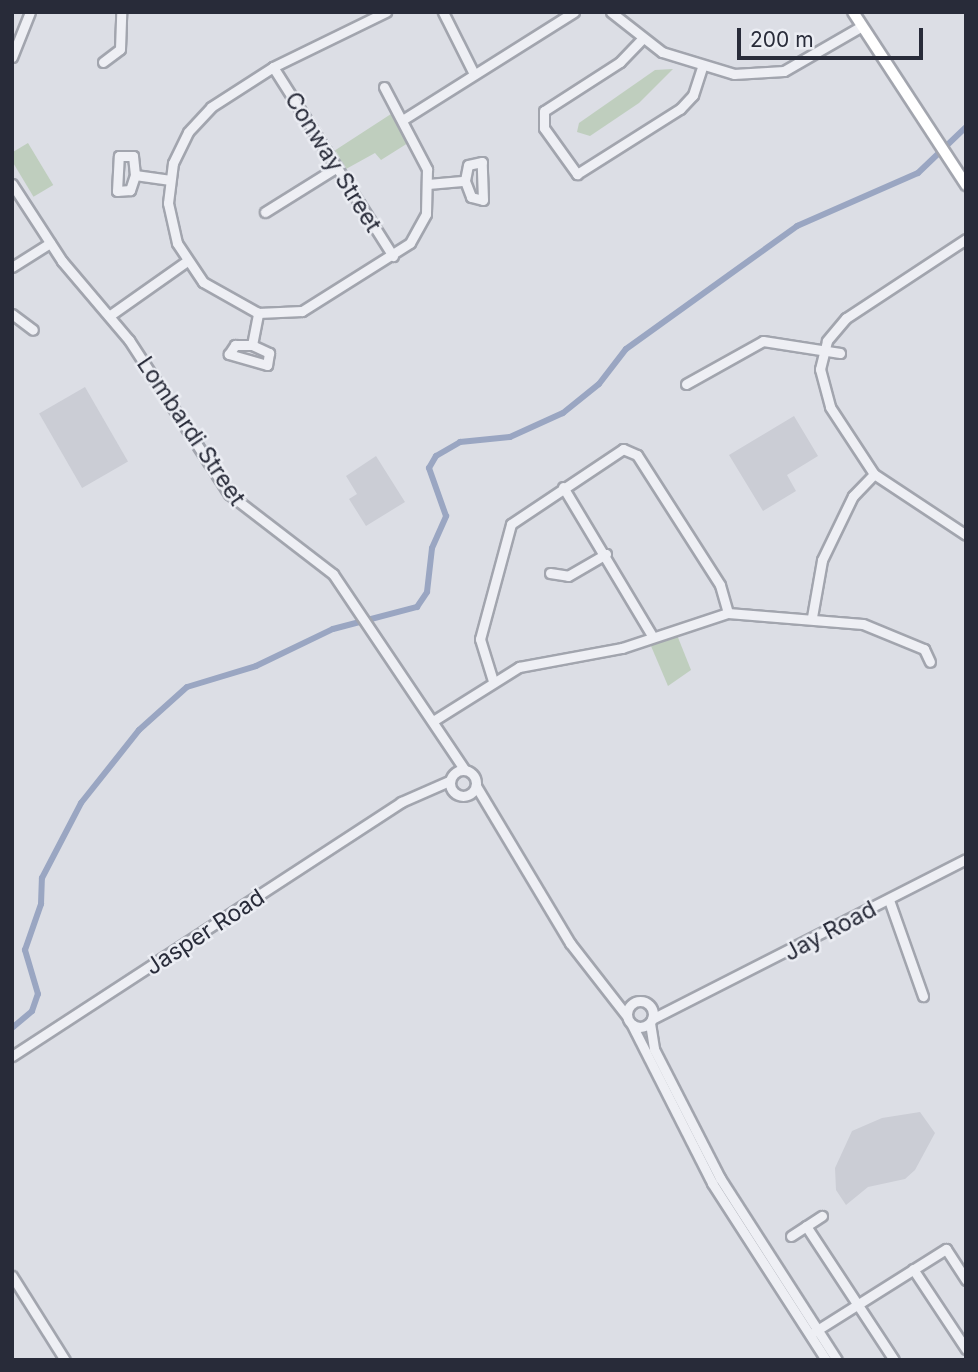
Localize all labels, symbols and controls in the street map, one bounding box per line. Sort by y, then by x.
scale bar [740,14,926,58]
text: 200 m [750,27,814,52]
street label: Conway Street [279,87,387,237]
street label: Lombardi Street [131,351,251,511]
street label: Jasper Road [140,883,270,981]
street label: Jay Road [779,895,881,967]

